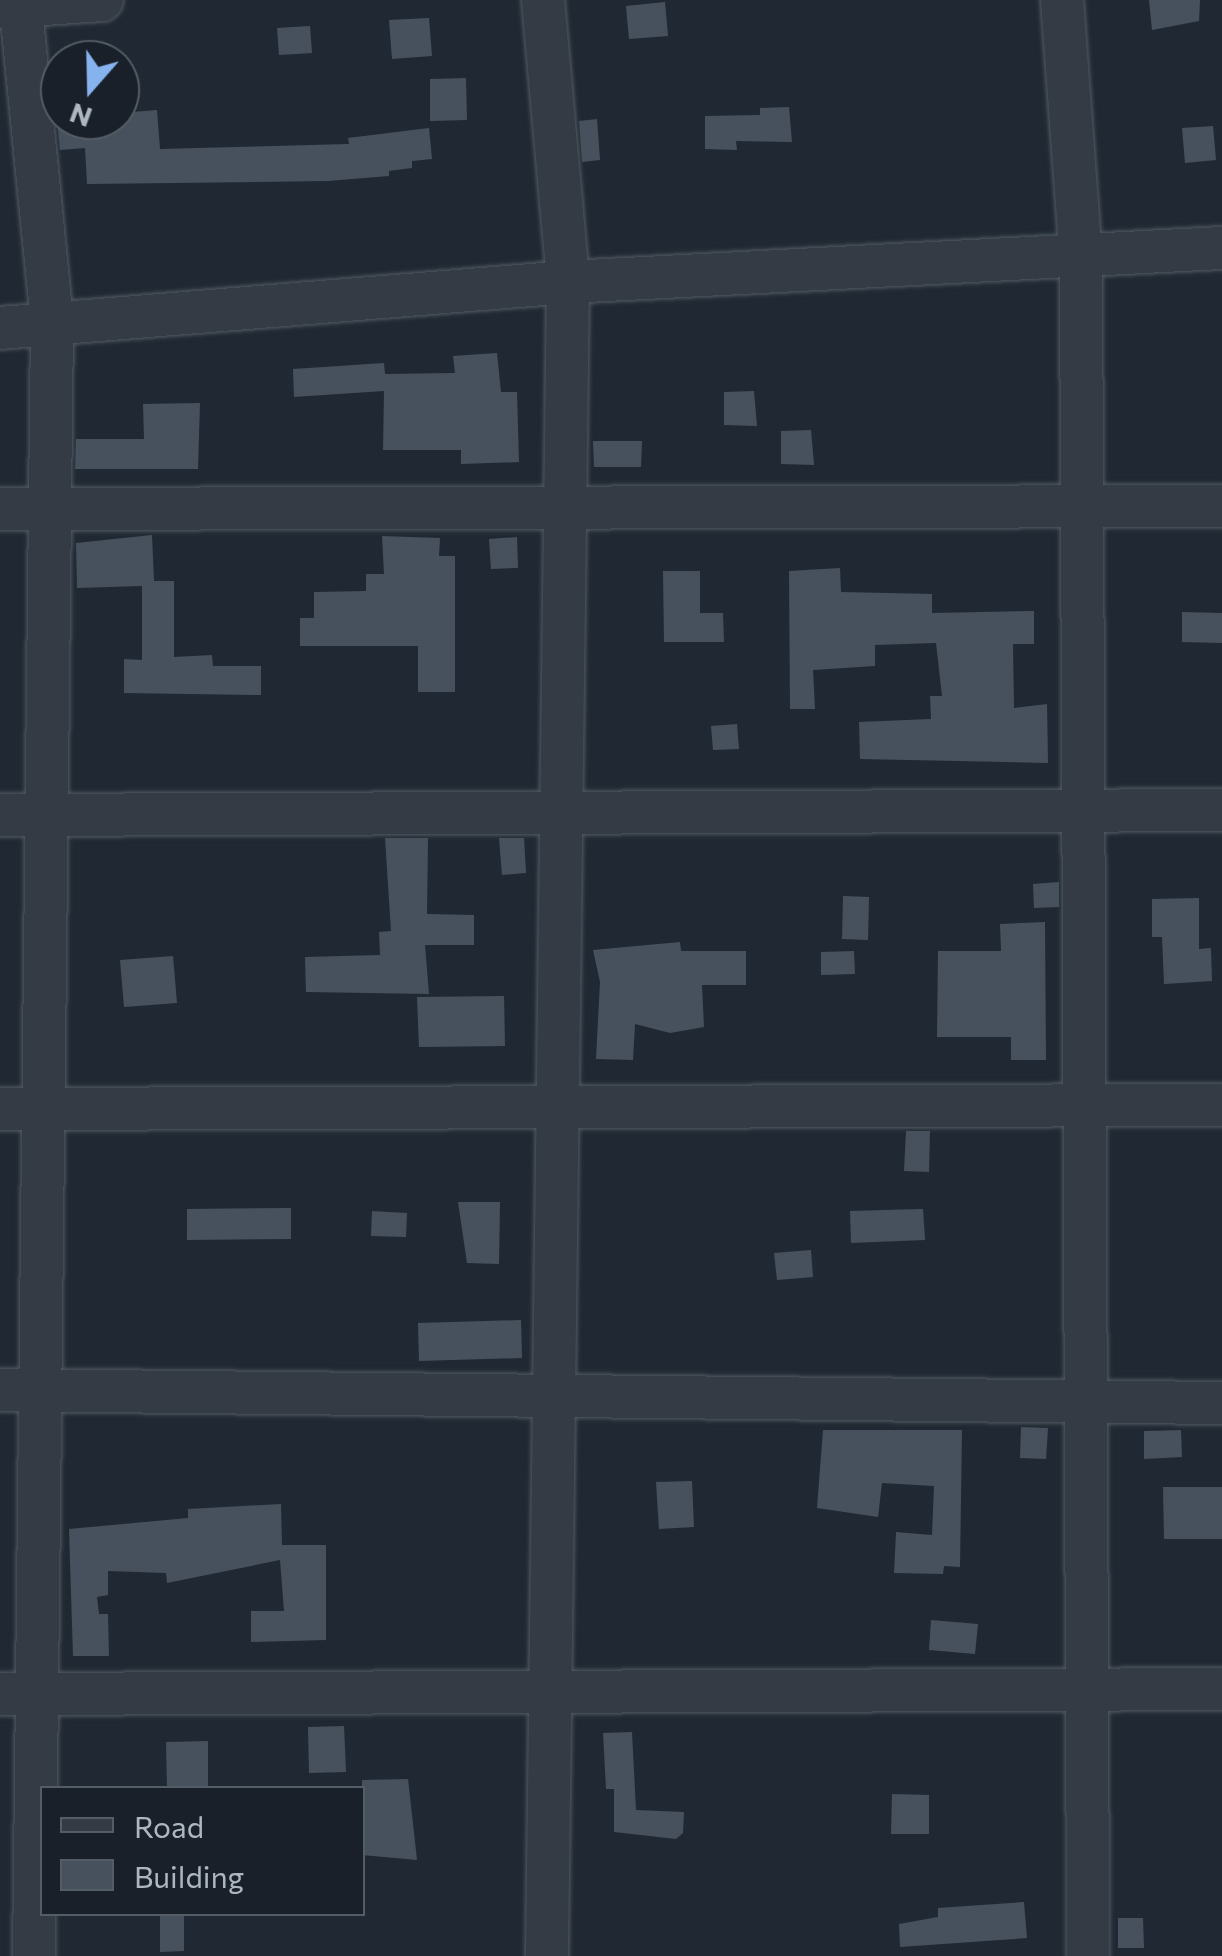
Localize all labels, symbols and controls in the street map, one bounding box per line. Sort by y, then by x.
north arrow [40,40,140,140]
text: N [65,97,96,136]
legend [40,1786,365,1916]
text: Road [134,1807,204,1844]
text: Building [134,1857,244,1894]

